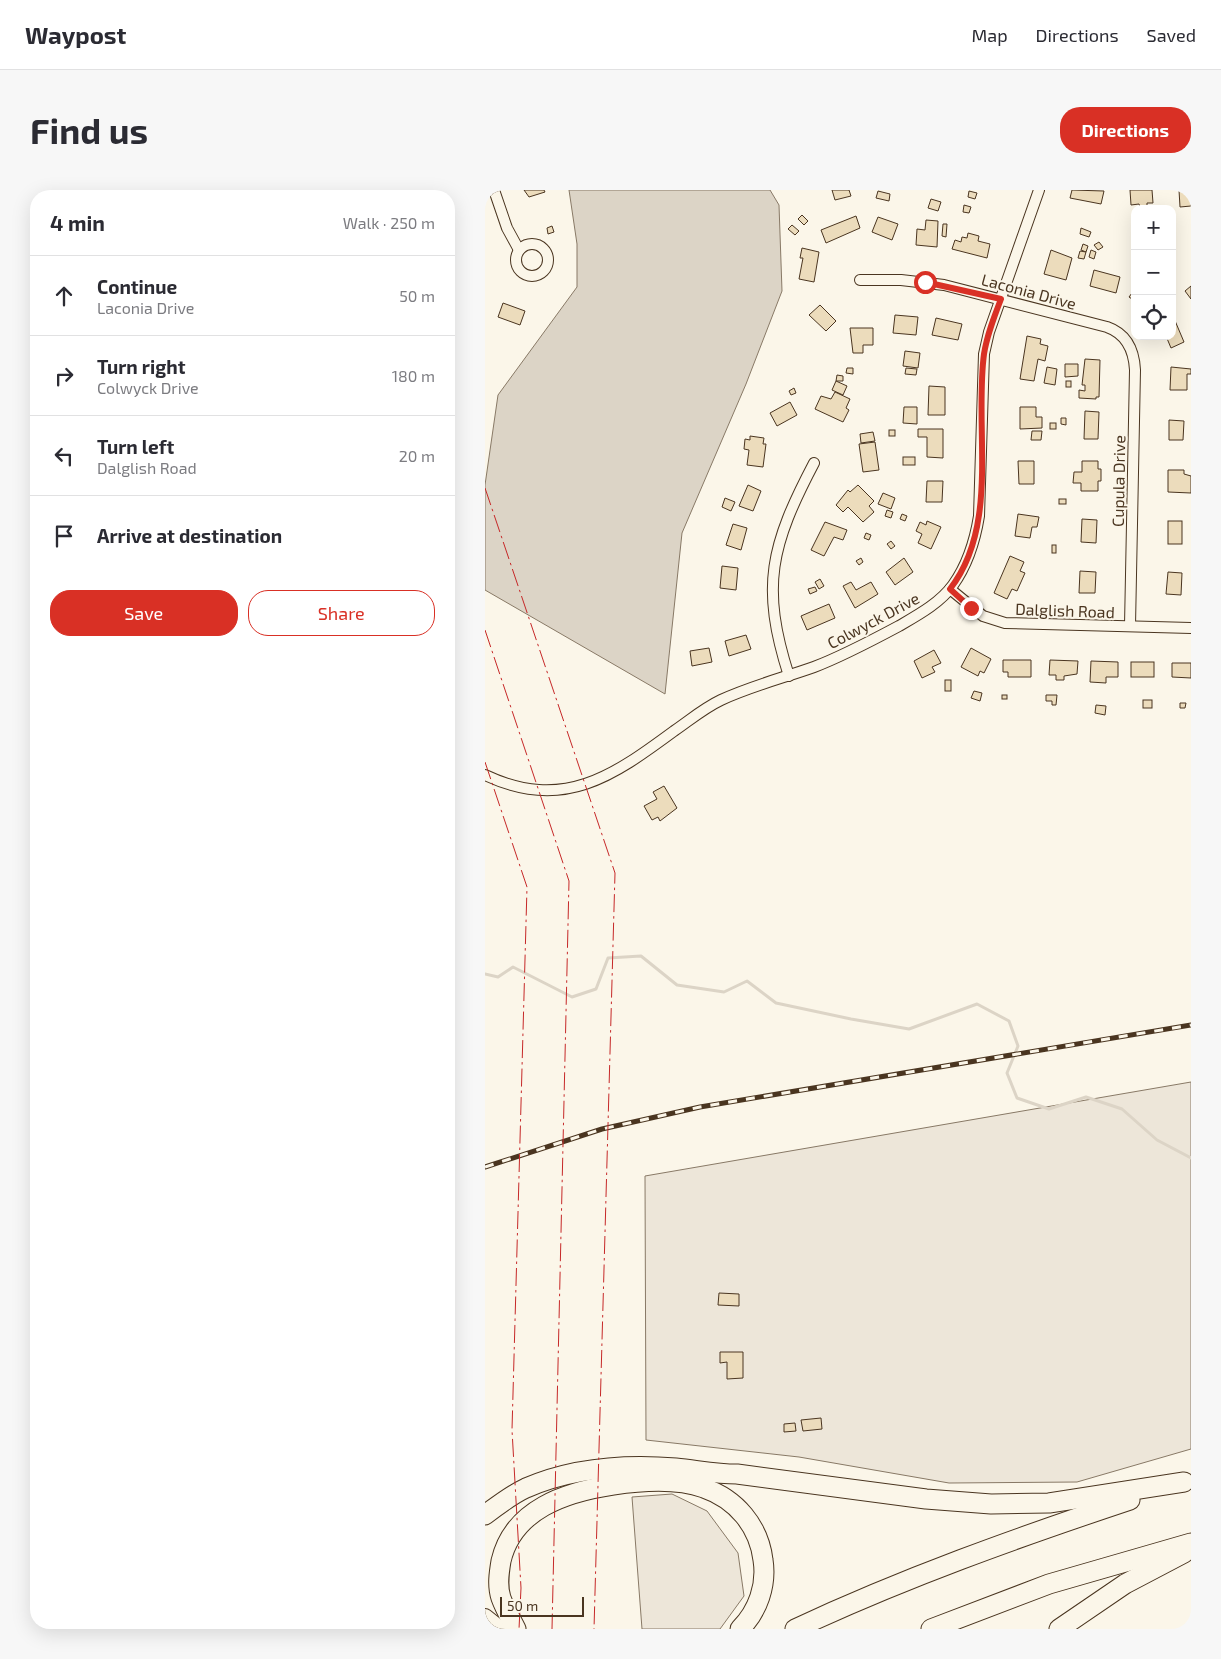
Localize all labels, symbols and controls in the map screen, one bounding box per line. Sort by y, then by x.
text: Waypost [25,20,126,49]
text: Map [971,24,1008,46]
text: Directions [1036,24,1119,46]
text: Saved [1147,24,1196,46]
button: Directions [1060,107,1191,153]
text: Find us [30,109,148,151]
map controls [1131,205,1176,340]
button: + [1131,205,1176,250]
text: 4 min [50,210,105,235]
text: Walk · 250 m [343,213,435,232]
button: − [1131,250,1176,295]
street label: Laconia Drive [979,269,1079,313]
route start [914,271,937,294]
text: Continue [97,275,177,298]
icon: ahead [50,282,78,310]
text: 50 m [399,286,435,305]
button: locate [1131,295,1176,340]
text: Laconia Drive [97,298,194,317]
text: Turn right [97,355,185,378]
icon: right [50,362,78,390]
text: 180 m [392,366,435,385]
text: Colwyck Drive [97,378,199,397]
text: Turn left [97,435,174,458]
street label: Cupula Drive [1108,435,1128,527]
icon: left [50,442,78,470]
text: 20 m [399,446,435,465]
text: Dalglish Road [97,458,197,477]
icon: arrive [50,522,78,550]
text: Arrive at destination [97,524,282,547]
street label: Colwyck Drive [824,588,922,652]
button: Save [50,590,238,636]
button: Share [248,590,435,636]
route end [960,597,983,620]
street label: Dalglish Road [1015,599,1115,621]
scale bar [500,1594,584,1617]
text: 50 m [507,1597,538,1614]

